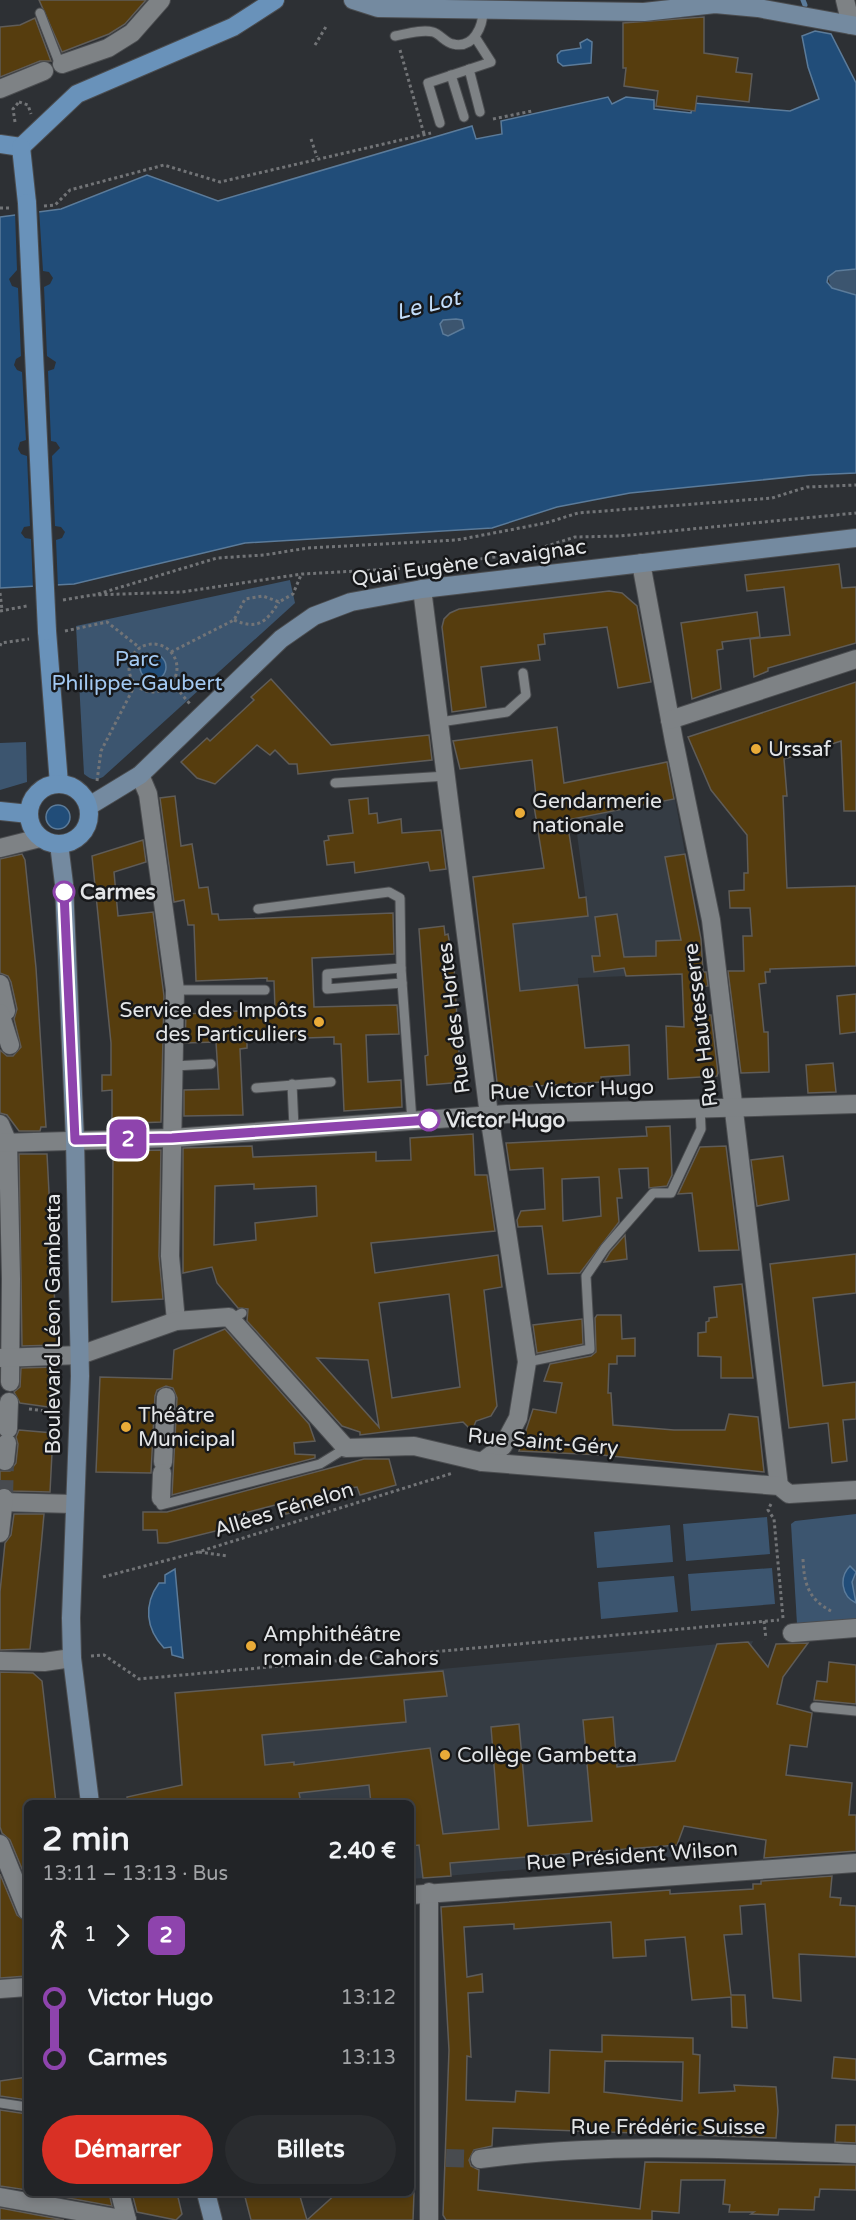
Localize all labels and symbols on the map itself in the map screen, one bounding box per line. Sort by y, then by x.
water label: Le Lot [393,284,465,326]
street label: Quai Eugène Cavaignac [350,534,588,592]
park label: Parc Philippe-Gaubert [51,647,223,696]
place label: Urssaf [768,737,831,762]
marker: Urssaf [749,742,763,756]
place label: Gendarmerie nationale [532,789,662,838]
marker: Gendarmerie nationale [513,806,527,820]
place label: Carmes [80,880,156,905]
marker: Carmes [53,881,75,903]
street label: Rue des Hortes [432,941,476,1095]
street label: Rue Hautesserre [679,942,723,1108]
place label: Service des Impôts des Particuliers [120,998,307,1047]
marker: Service des Impôts des Particuliers [312,1015,326,1029]
street label: Rue Victor Hugo [489,1075,655,1105]
place label: Victor Hugo [446,1108,566,1133]
marker: Victor Hugo [418,1109,440,1131]
line badge: 2 [108,1120,148,1158]
street label: Boulevard Léon Gambetta [41,1193,66,1455]
place label: Théâtre Municipal [138,1403,236,1452]
marker: Théâtre Municipal [119,1420,133,1434]
street label: Rue Saint-Géry [467,1423,619,1461]
street label: Allées Fénelon [211,1477,357,1543]
place label: Amphithéâtre romain de Cahors [263,1622,439,1671]
marker: Amphithéâtre romain de Cahors [244,1639,258,1653]
place label: Collège Gambetta [457,1743,637,1768]
marker: Collège Gambetta [438,1748,452,1762]
street label: Rue Président Wilson [525,1836,739,1876]
street label: Rue Frédéric Suisse [571,2115,765,2140]

